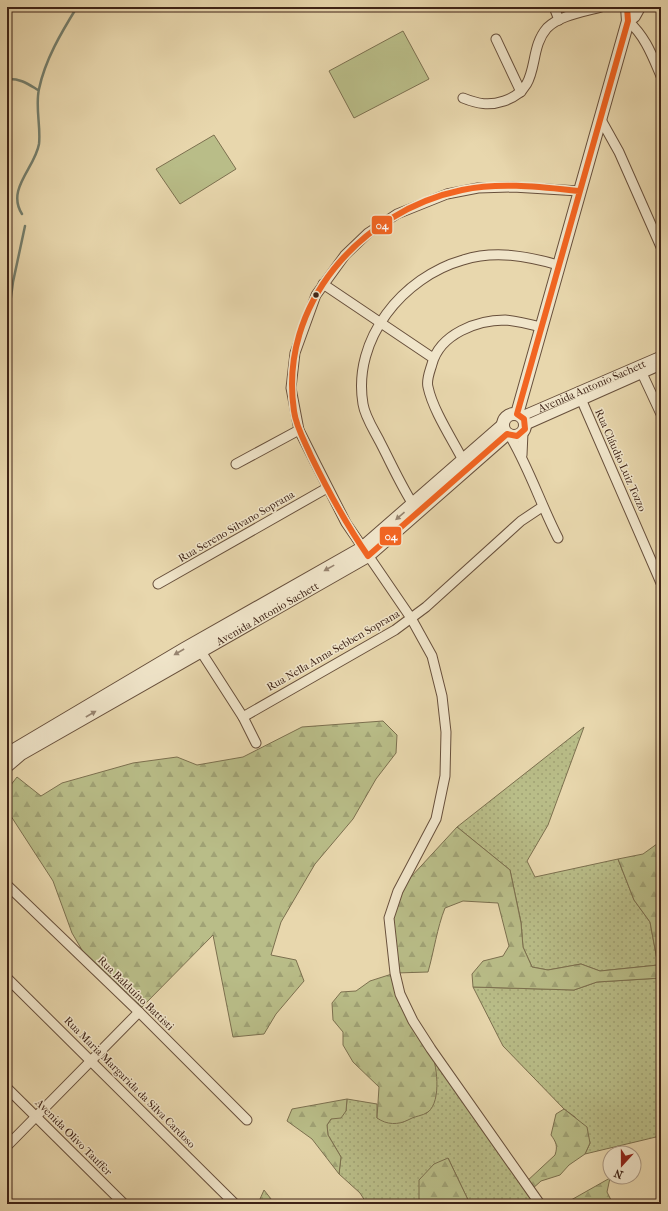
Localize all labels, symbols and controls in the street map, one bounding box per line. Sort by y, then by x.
line badge: 04 [371,215,393,235]
text: 04 [376,219,389,232]
unlabelled marker [311,290,321,300]
street label: Avenida Antonio Sachett [535,357,648,416]
street label: Rua Cláudio Luiz Tozzo [592,407,649,514]
street label: Rua Sereno Silvano Soprana [176,487,297,565]
one-way arrow [395,511,405,520]
line badge: 04 [379,526,402,546]
text: 04 [385,530,398,543]
one-way arrow [323,564,335,571]
street label: Avenida Antonio Sachett [213,579,321,649]
street label: Rua Nella Anna Sebben Soprana [265,607,403,694]
one-way arrow [173,649,185,656]
one-way arrow [86,710,97,717]
street label: Rua Balduíno Battisti [95,954,177,1034]
street label: Rua Maria Margarida da Silva Cardoso [61,1014,198,1151]
street label: Avenida Olivo Tauffer [32,1096,115,1179]
north arrow [602,1145,642,1185]
text: N [612,1166,625,1181]

